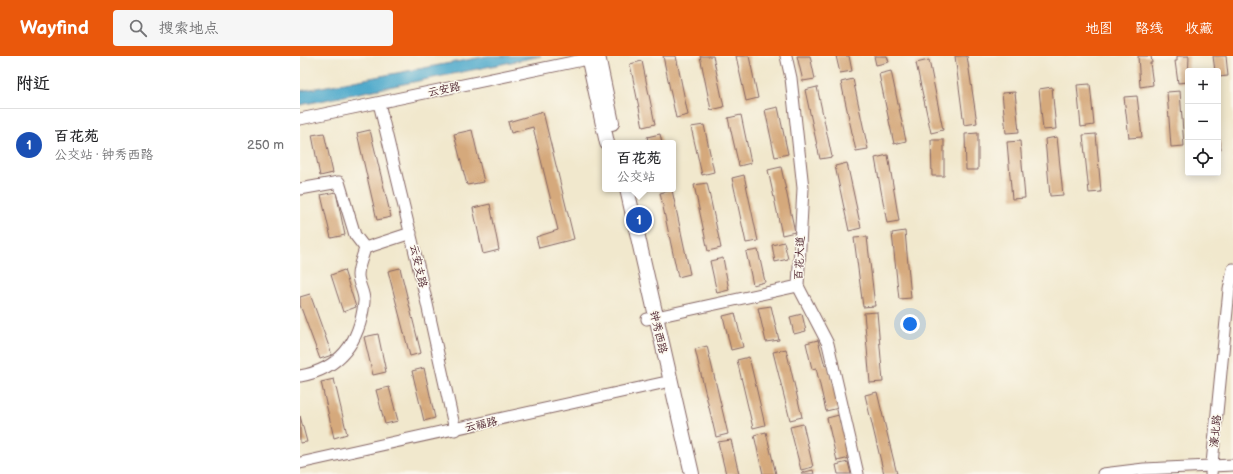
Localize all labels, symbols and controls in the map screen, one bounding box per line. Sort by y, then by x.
search box [113,10,393,46]
text: Wayfind [20,17,89,40]
icon: search [127,17,149,39]
text: 搜索地点 [159,19,219,38]
text: 地图 [1085,20,1113,37]
text: 路线 [1135,20,1163,37]
text: 收藏 [1185,20,1213,37]
map controls [1185,68,1221,176]
button: + [1185,68,1221,104]
text: 附近 [16,74,50,94]
street label: 云安路 [427,80,462,99]
button: − [1185,104,1221,140]
text: 百花苑 [54,127,99,146]
text: 1 [26,137,32,153]
text: 250 m [247,137,284,153]
popup [602,140,676,192]
button: locate [1185,140,1221,176]
text: 公交站 · 钟秀西路 [54,147,153,163]
text: 百花苑 [616,149,662,168]
text: 公交站 [616,169,656,185]
pin: 1 [626,205,652,235]
street label: 百花大道 [792,236,807,280]
street label: 云安支路 [407,243,430,289]
street label: 钟秀西路 [647,309,670,355]
your location [900,314,920,334]
street label: 云福路 [464,414,499,435]
street label: 濠北路 [1207,414,1224,448]

